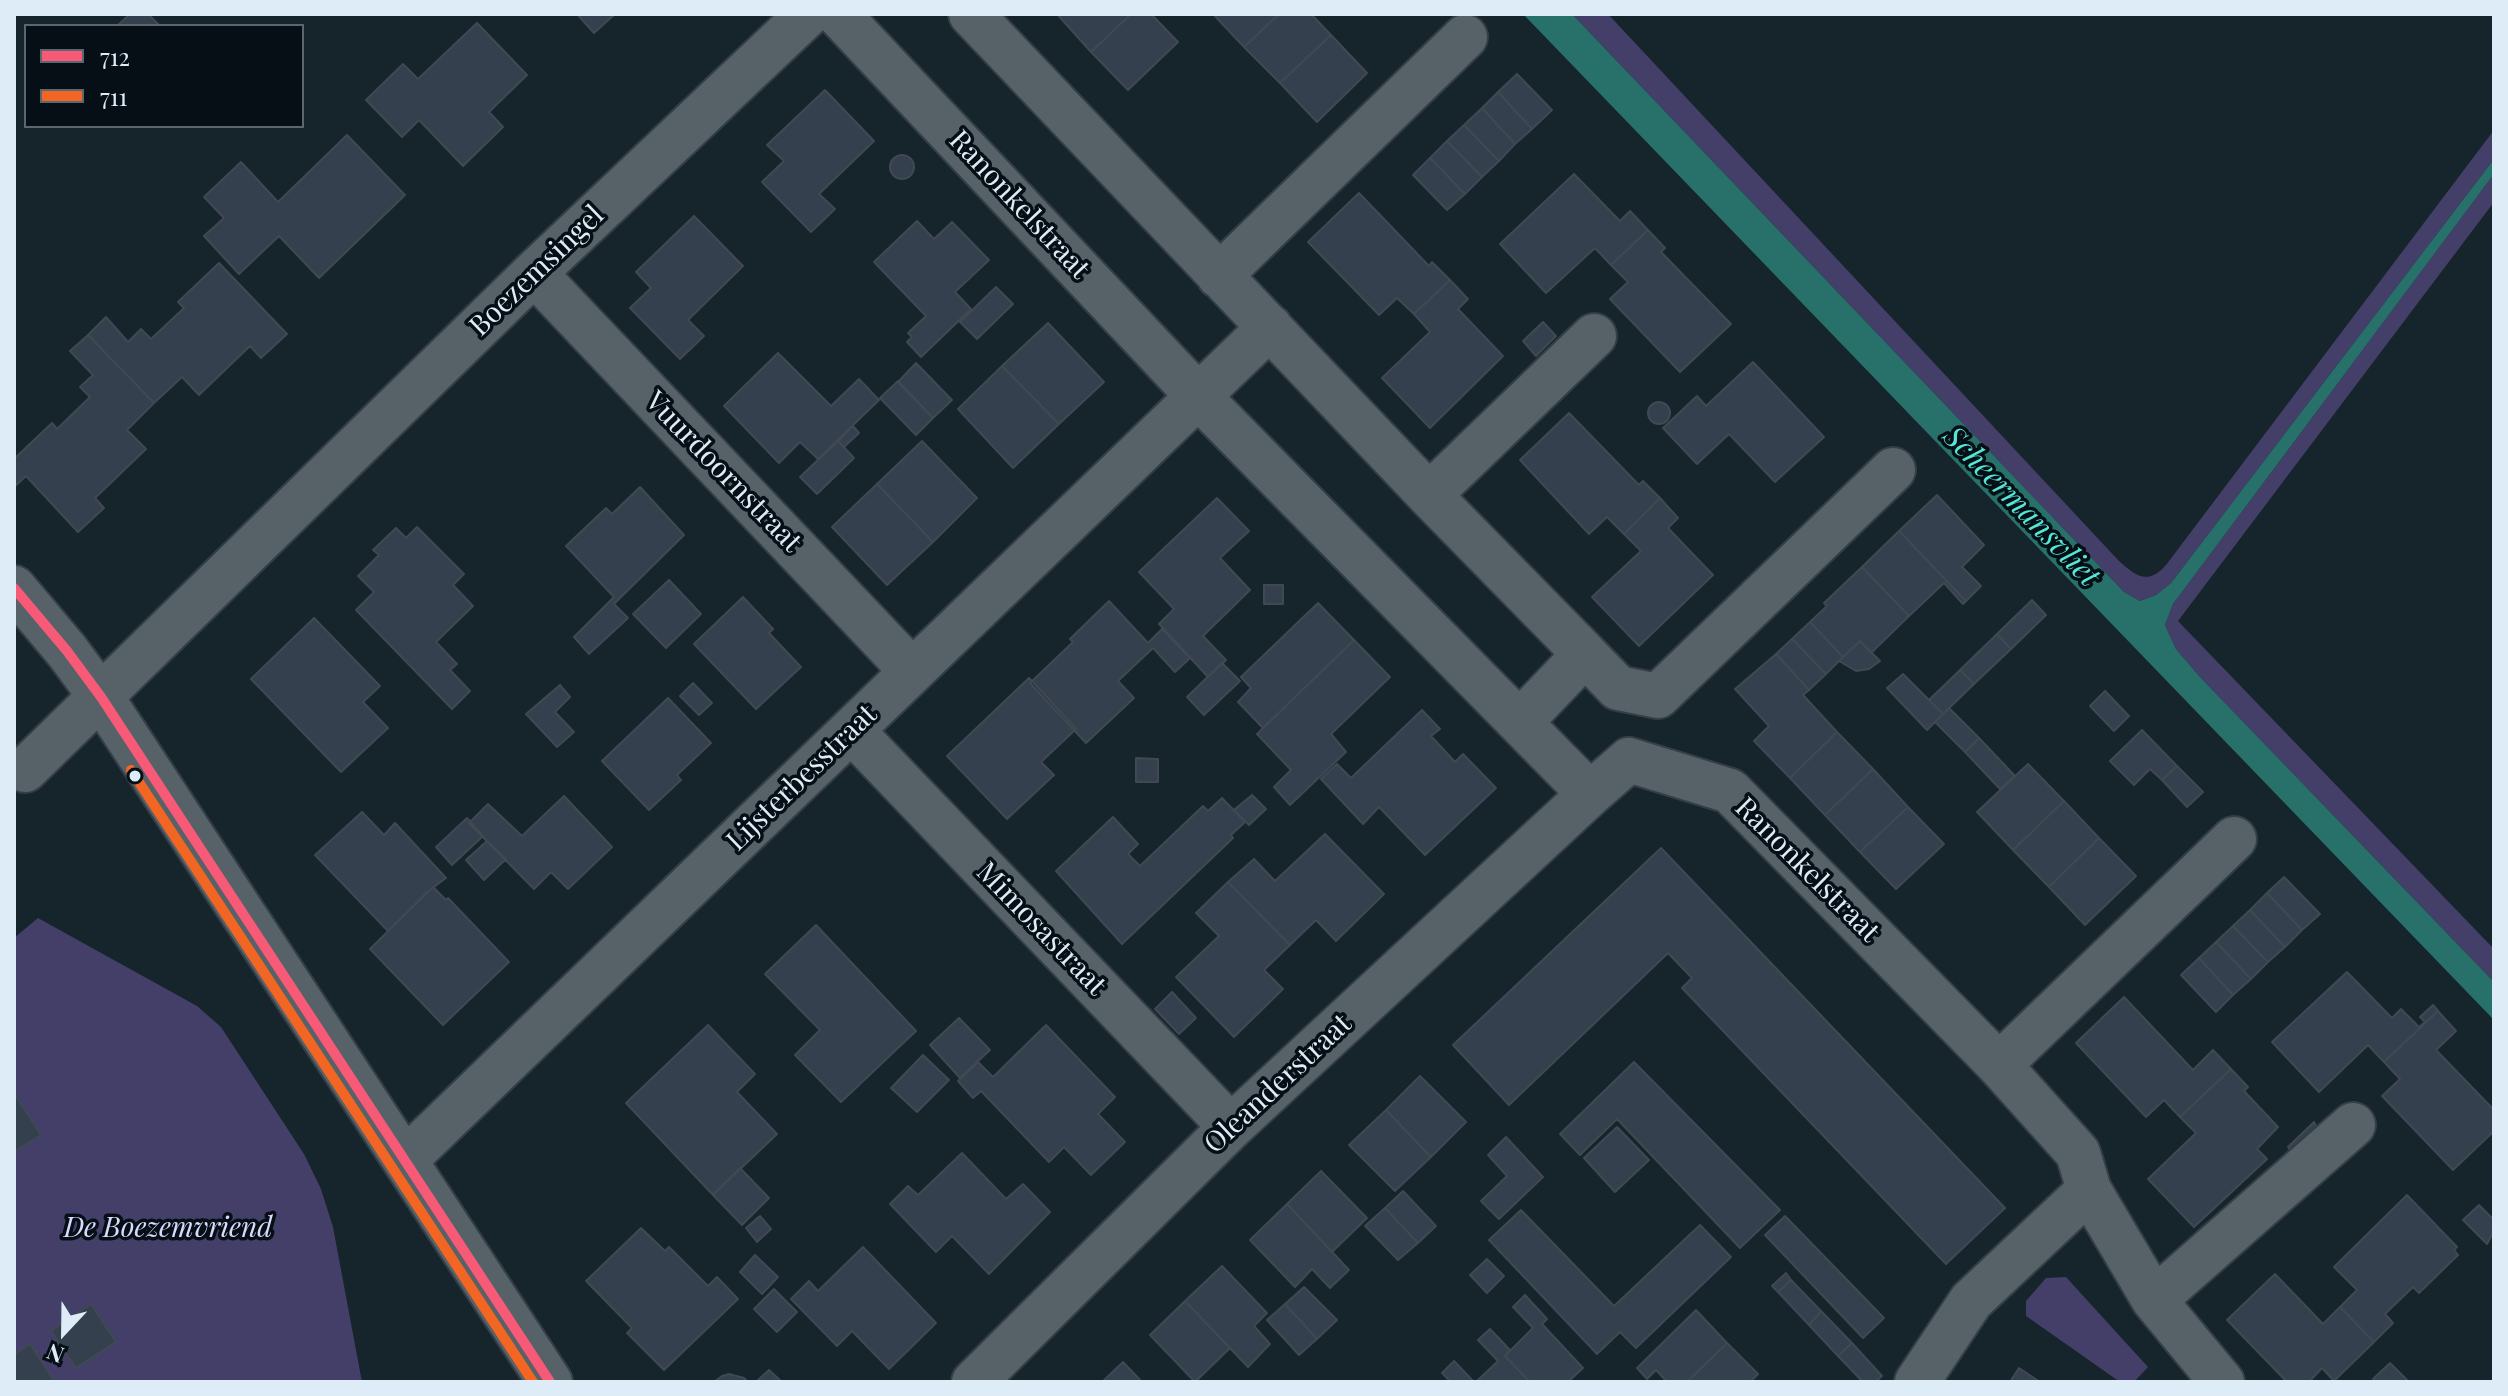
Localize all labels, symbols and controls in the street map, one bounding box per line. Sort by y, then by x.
legend [24,24,304,128]
text: 712 [100,40,130,72]
text: 711 [100,80,128,112]
street label: Ranonkelstraat [942,124,1096,286]
street label: Boezemsingel [463,199,611,343]
street label: Vuurdoornstraat [638,385,808,559]
water label: Scheermansvliet [1935,419,2107,595]
street label: Lijsterbesstraat [720,698,884,858]
unlabelled marker [127,768,143,784]
street label: Ranonkelstraat [1728,791,1886,949]
street label: Mimosastraat [969,855,1113,1003]
street label: Oleanderstraat [1198,1007,1358,1161]
park label: De Boezemvriend [64,1211,272,1245]
north arrow [24,1292,104,1372]
text: N [42,1337,68,1371]

